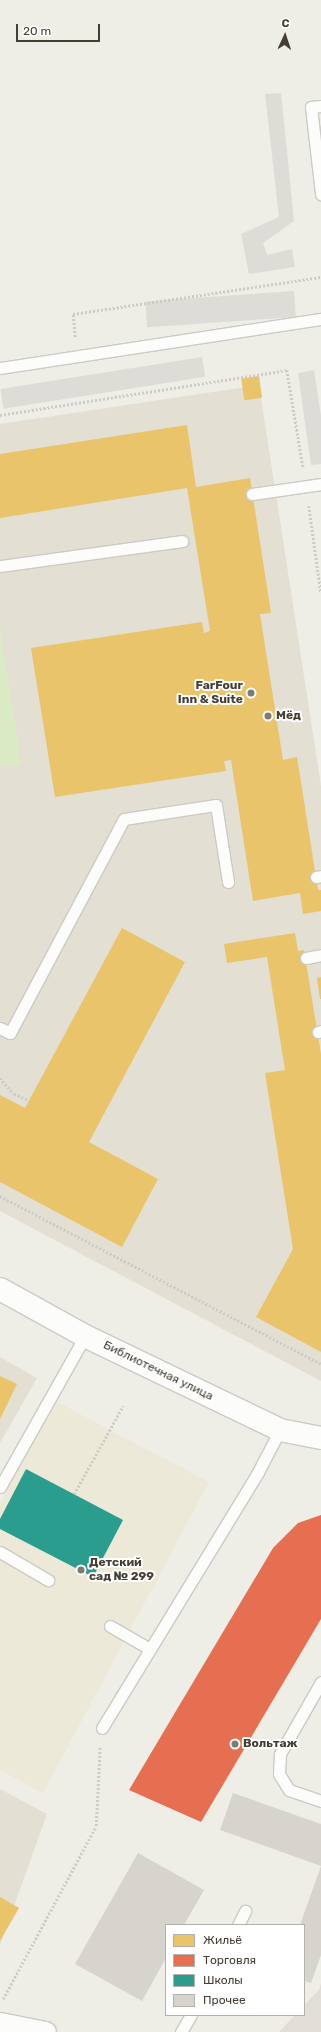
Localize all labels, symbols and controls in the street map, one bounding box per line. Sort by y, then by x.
scale bar [18,16,102,42]
north arrow [265,16,305,56]
text: С [281,17,290,30]
text: 20 m [23,24,51,38]
place label: FarFour Inn & Suite [178,679,243,707]
marker: FarFour Inn & Suite [246,688,256,698]
place label: Мёд [276,709,301,723]
marker: Мёд [263,711,273,721]
street label: Библиотечная улица [101,1338,215,1404]
place label: Детский сад № 299 [89,1556,154,1584]
marker: Детский сад № 299 [76,1565,86,1575]
place label: Вольтаж [243,1737,298,1751]
marker: Вольтаж [230,1739,240,1749]
legend [165,1924,305,2016]
text: Жильё [203,1933,242,1947]
text: Торговля [203,1953,256,1967]
text: Школы [203,1973,243,1987]
text: Прочее [203,1993,246,2007]

